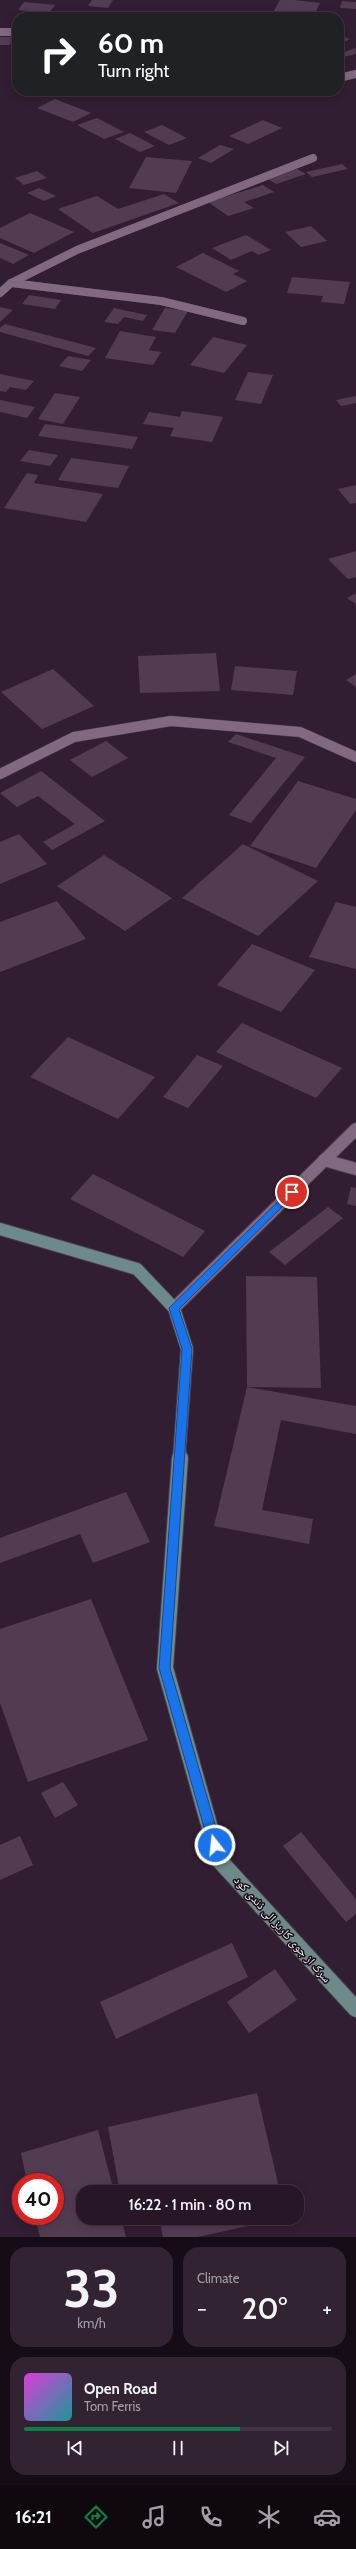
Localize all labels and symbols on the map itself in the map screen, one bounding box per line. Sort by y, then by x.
pin [275,1175,309,1209]
position arrow [194,1824,236,1866]
street label: سرک از جوی کاریز الی ذندی کود [231,1873,335,1985]
speed limit sign: 40 [12,2173,64,2225]

